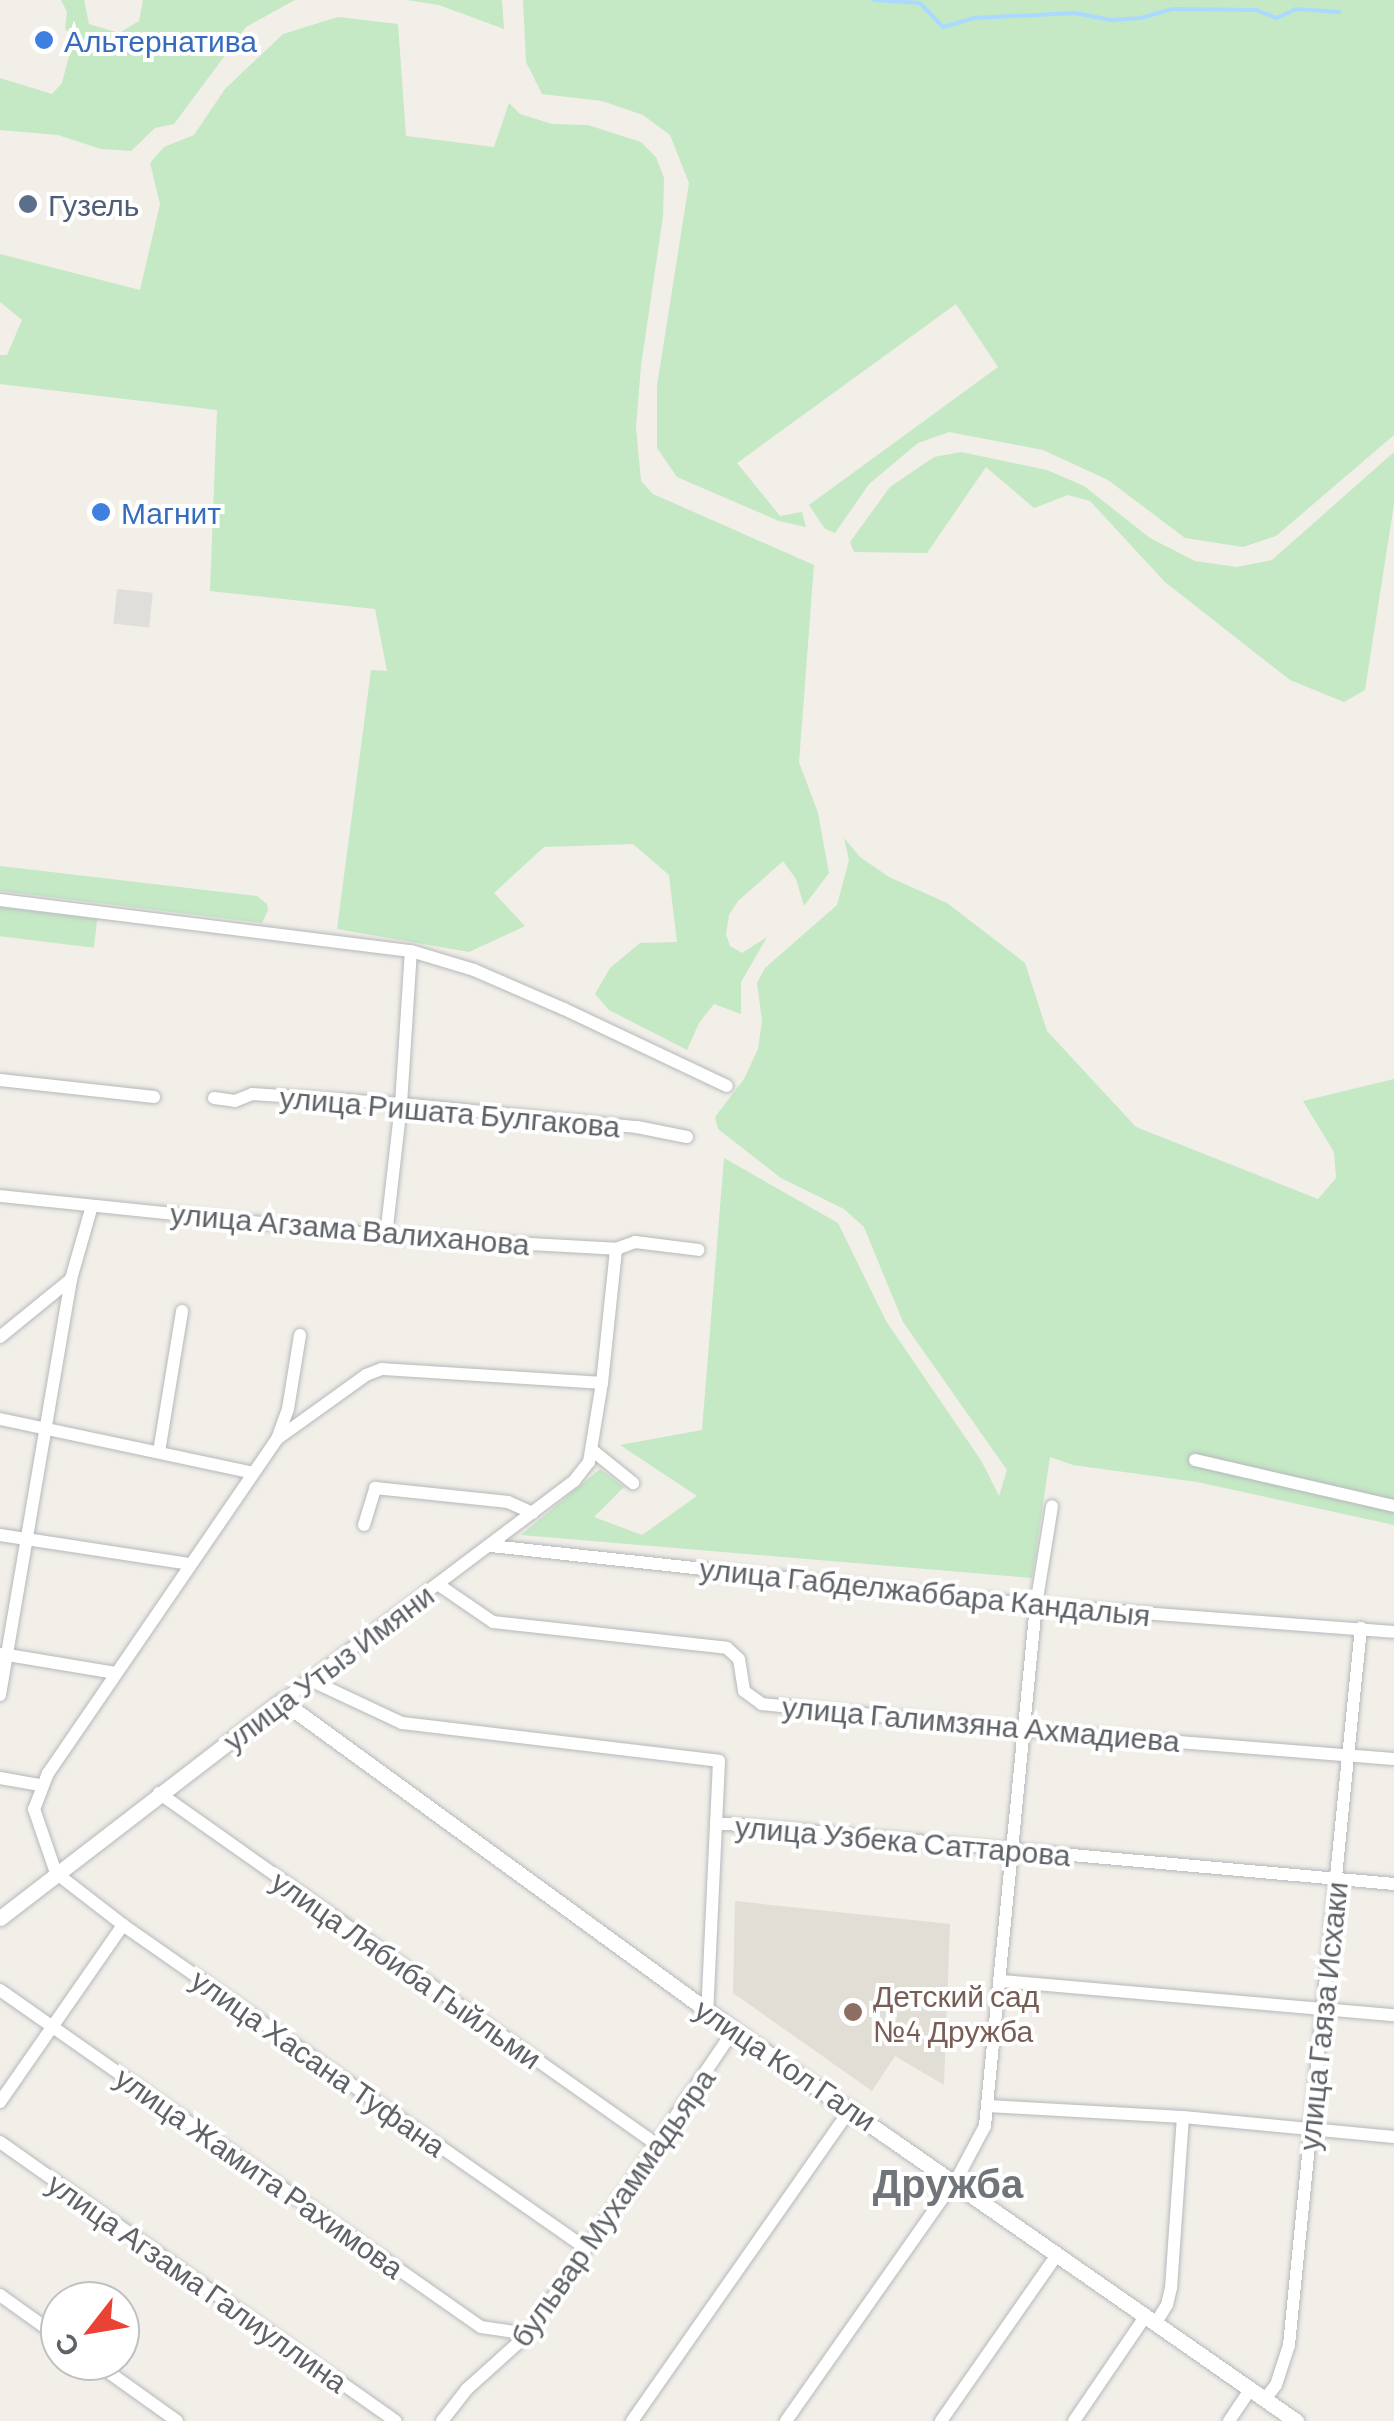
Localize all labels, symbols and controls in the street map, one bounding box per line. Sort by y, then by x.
place label: Альтернатива [64,22,257,58]
marker: Альтернатива [33,29,55,51]
place label: Гузель [48,186,139,222]
marker: Гузель [17,193,39,215]
place label: Магнит [121,494,221,530]
marker: Магнит [90,501,112,523]
street label: улица Ришата Булгакова [278,1078,622,1144]
street label: улица Агзама Валиханова [169,1194,531,1262]
street label: улица Габделжаббара Кандалыя [698,1549,1152,1633]
street label: улица Утыз Имяни [216,1576,440,1758]
street label: улица Галимзяна Ахмадиева [781,1688,1181,1758]
street label: улица Узбека Саттарова [734,1807,1072,1873]
street label: улица Лябиба Гыйльми [265,1862,549,2076]
street label: улица Гаяза Исхаки [1290,1880,1354,2152]
street label: улица Хасана Туфана [185,1961,453,2163]
place label: Детский сад №4 Дружба [873,1977,1039,2048]
street label: улица Кол Гали [688,1990,884,2138]
marker: Детский сад №4 Дружба [842,2001,864,2023]
street label: улица Жамита Рахимова [109,2059,411,2285]
street label: бульвар Мухаммадьяра [502,2061,722,2353]
district label: Дружба [873,2158,1023,2206]
street label: улица Агзама Галиуллина [41,2165,355,2399]
north arrow [40,2281,140,2381]
text: С [46,2328,86,2363]

